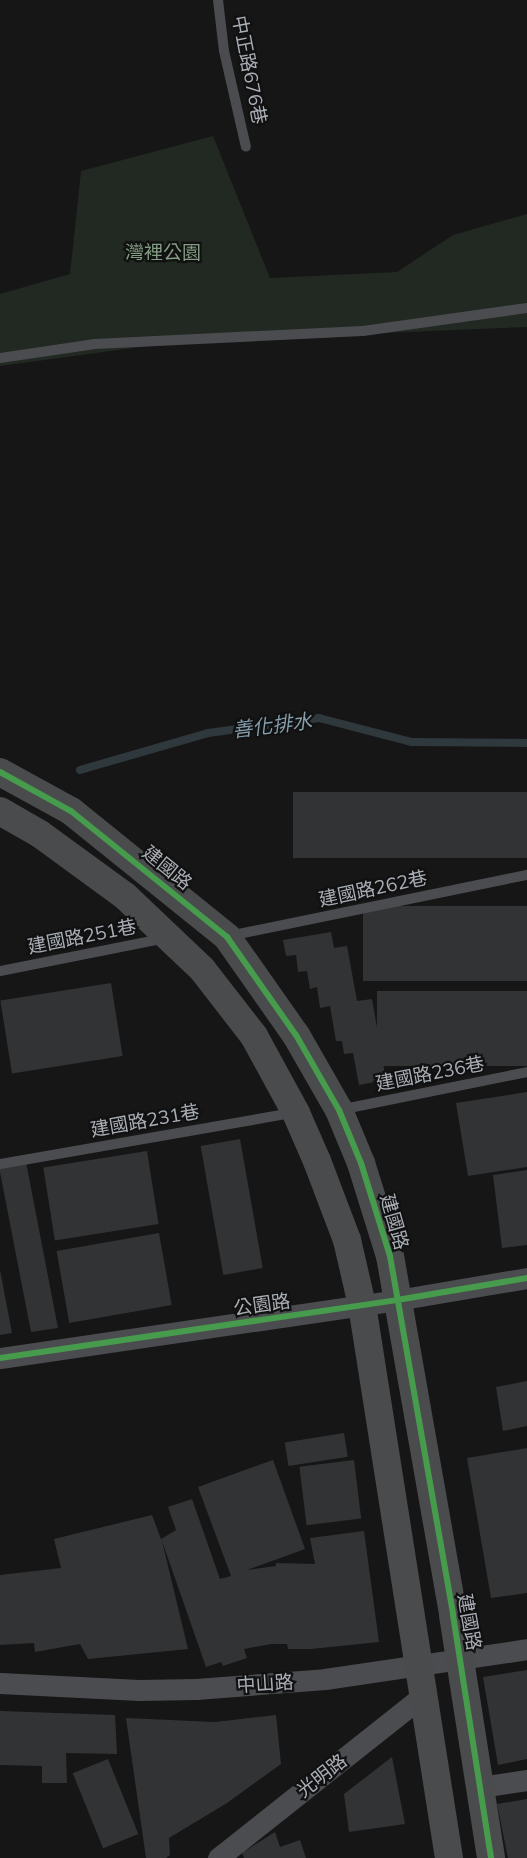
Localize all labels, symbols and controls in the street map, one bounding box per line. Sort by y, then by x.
street label: 中正路676巷 [227,14,271,126]
park label: 灣裡公園 [125,242,201,264]
water label: 善化排水 [231,708,313,742]
street label: 建國路 [138,841,196,895]
street label: 建國路262巷 [317,866,429,912]
street label: 建國路251巷 [26,915,138,959]
street label: 建國路236巷 [374,1052,486,1096]
street label: 建國路231巷 [89,1100,201,1142]
street label: 建國路 [375,1191,413,1253]
street label: 公園路 [232,1290,292,1320]
street label: 建國路 [453,1592,485,1652]
street label: 中山路 [236,1671,294,1697]
street label: 光明路 [293,1749,351,1803]

